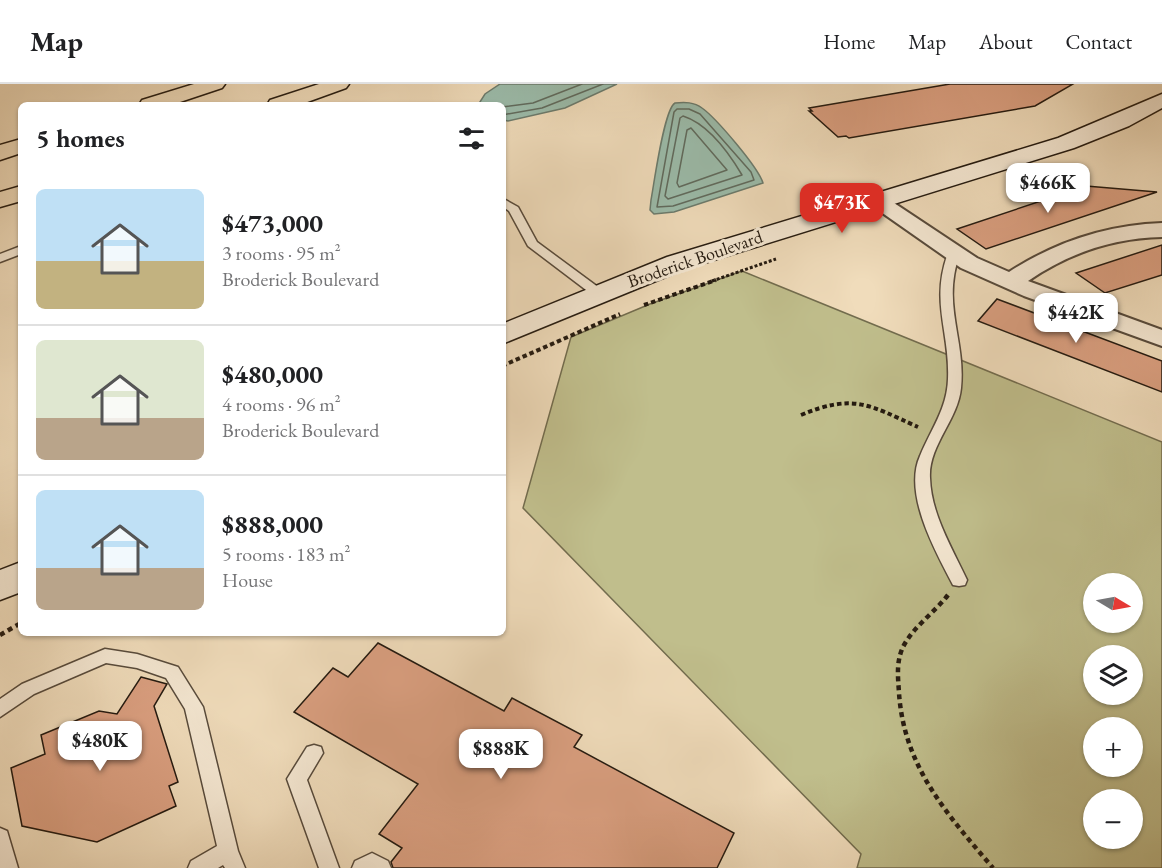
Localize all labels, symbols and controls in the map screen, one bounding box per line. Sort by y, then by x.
text: Map [30,23,83,59]
text: Home [823,28,875,55]
text: Map [908,28,946,55]
text: About [979,28,1032,55]
text: Contact [1065,28,1132,55]
text: 5 homes [36,121,125,155]
icon: filters [455,122,488,155]
pin: $466K [1006,163,1090,214]
text: $466K [1020,169,1076,195]
pin: $473K [800,183,884,234]
text: $473K [814,189,870,215]
text: $473,000 [222,206,323,240]
icon: home [84,213,156,285]
street label: Broderick Boulevard [624,224,766,292]
text: 3 rooms · 95 m² [222,240,341,266]
text: Broderick Boulevard [222,266,379,292]
pin: $442K [1034,293,1118,344]
text: $442K [1048,299,1104,325]
text: $480,000 [222,357,323,391]
icon: home [84,364,156,436]
text: 4 rooms · 96 m² [222,391,341,417]
text: Broderick Boulevard [222,417,379,443]
text: $888,000 [222,507,323,541]
icon: home [84,514,156,586]
text: 5 rooms · 183 m² [222,541,350,567]
text: House [222,567,273,593]
north arrow [1083,573,1143,633]
map controls [1083,573,1143,849]
button: layers [1083,645,1143,705]
button: + [1083,717,1143,777]
pin: $480K [58,721,142,772]
text: $480K [72,727,128,753]
pin: $888K [459,729,543,780]
text: $888K [473,735,529,761]
button: − [1083,789,1143,849]

